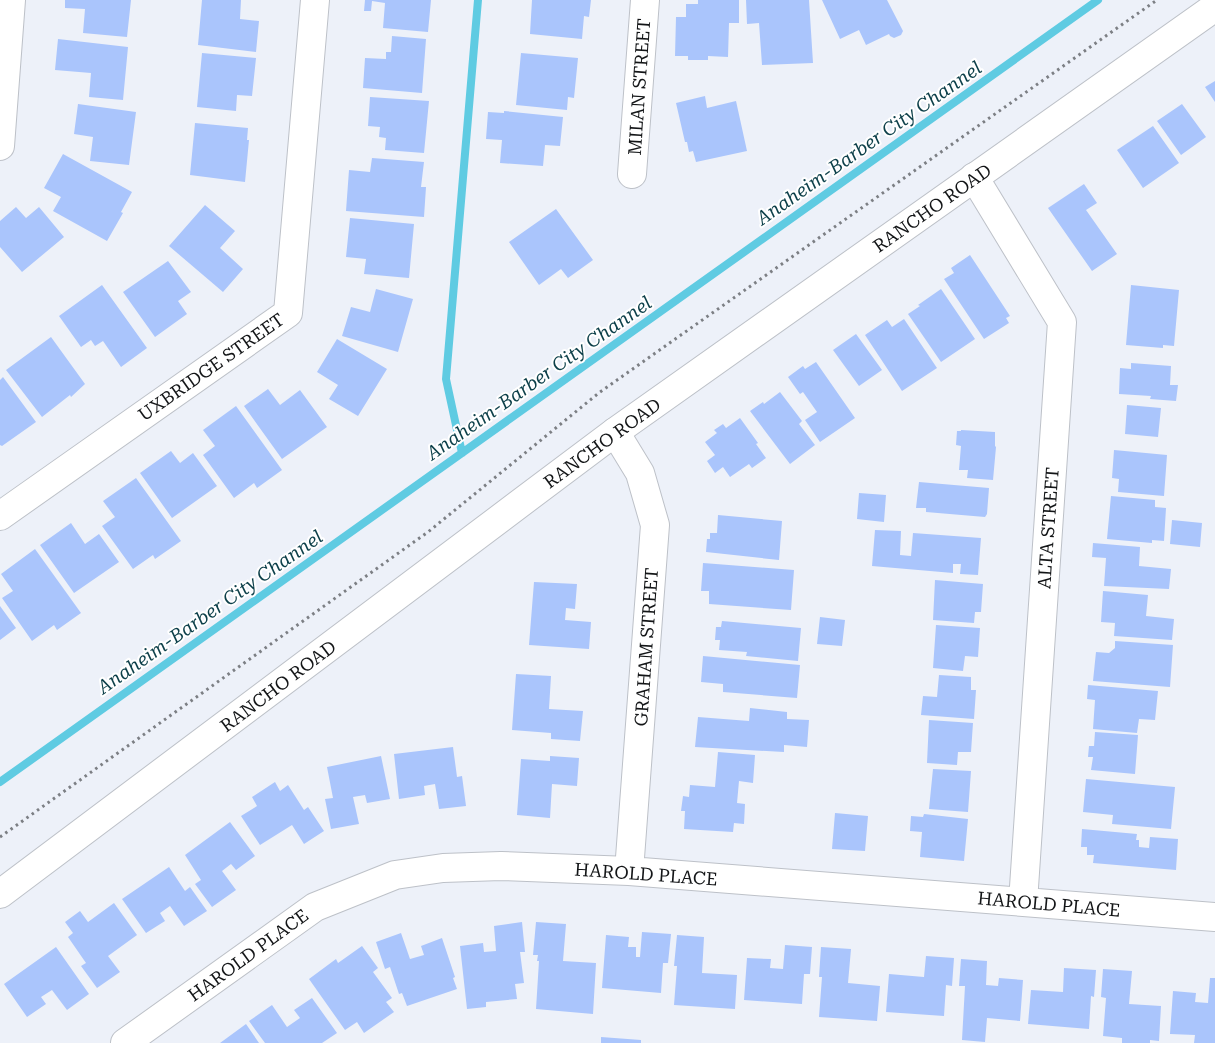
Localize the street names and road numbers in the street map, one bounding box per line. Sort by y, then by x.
street label: MILAN STREET [624,18,654,156]
street label: RANCHO ROAD [869,159,995,257]
street label: UXBRIDGE STREET [134,309,288,425]
street label: RANCHO ROAD [539,394,665,492]
street label: ALTA STREET [1033,467,1063,589]
street label: GRAHAM STREET [630,567,662,727]
street label: RANCHO ROAD [216,636,340,736]
street label: HAROLD PLACE [574,859,718,889]
street label: HAROLD PLACE [977,887,1121,921]
street label: HAROLD PLACE [184,904,312,1006]

